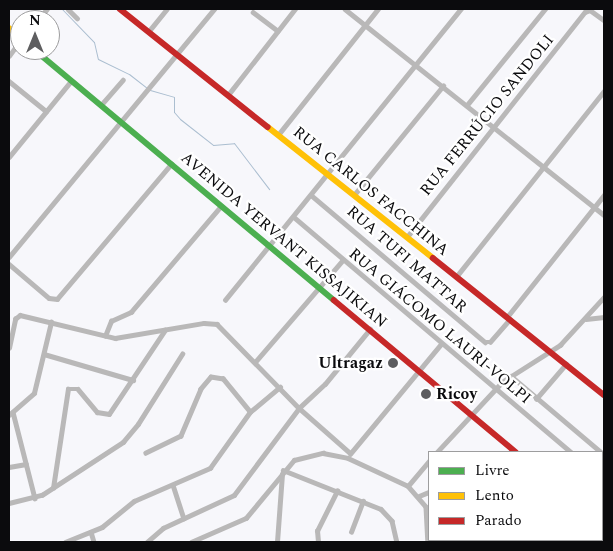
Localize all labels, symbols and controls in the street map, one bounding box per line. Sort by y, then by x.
north arrow [10,10,60,60]
text: N [29,10,41,31]
street label: RUA FERRÚCIO SANDOLI [416,31,558,199]
street label: RUA CARLOS FACCHINA [289,122,453,260]
street label: AVENIDA YERVANT KISSAJIKIAN [177,148,391,332]
street label: RUA TUFI MATTAR [343,202,471,316]
street label: RUA GIÁCOMO LAURI-VOLPI [345,244,535,408]
place label: Ultragaz [318,353,383,373]
marker: Ultragaz [387,357,399,369]
place label: Ricoy [436,384,477,404]
marker: Ricoy [420,388,432,400]
legend [428,451,603,541]
text: Livre [475,459,510,482]
text: Lento [475,484,514,507]
text: Parado [475,509,522,532]

